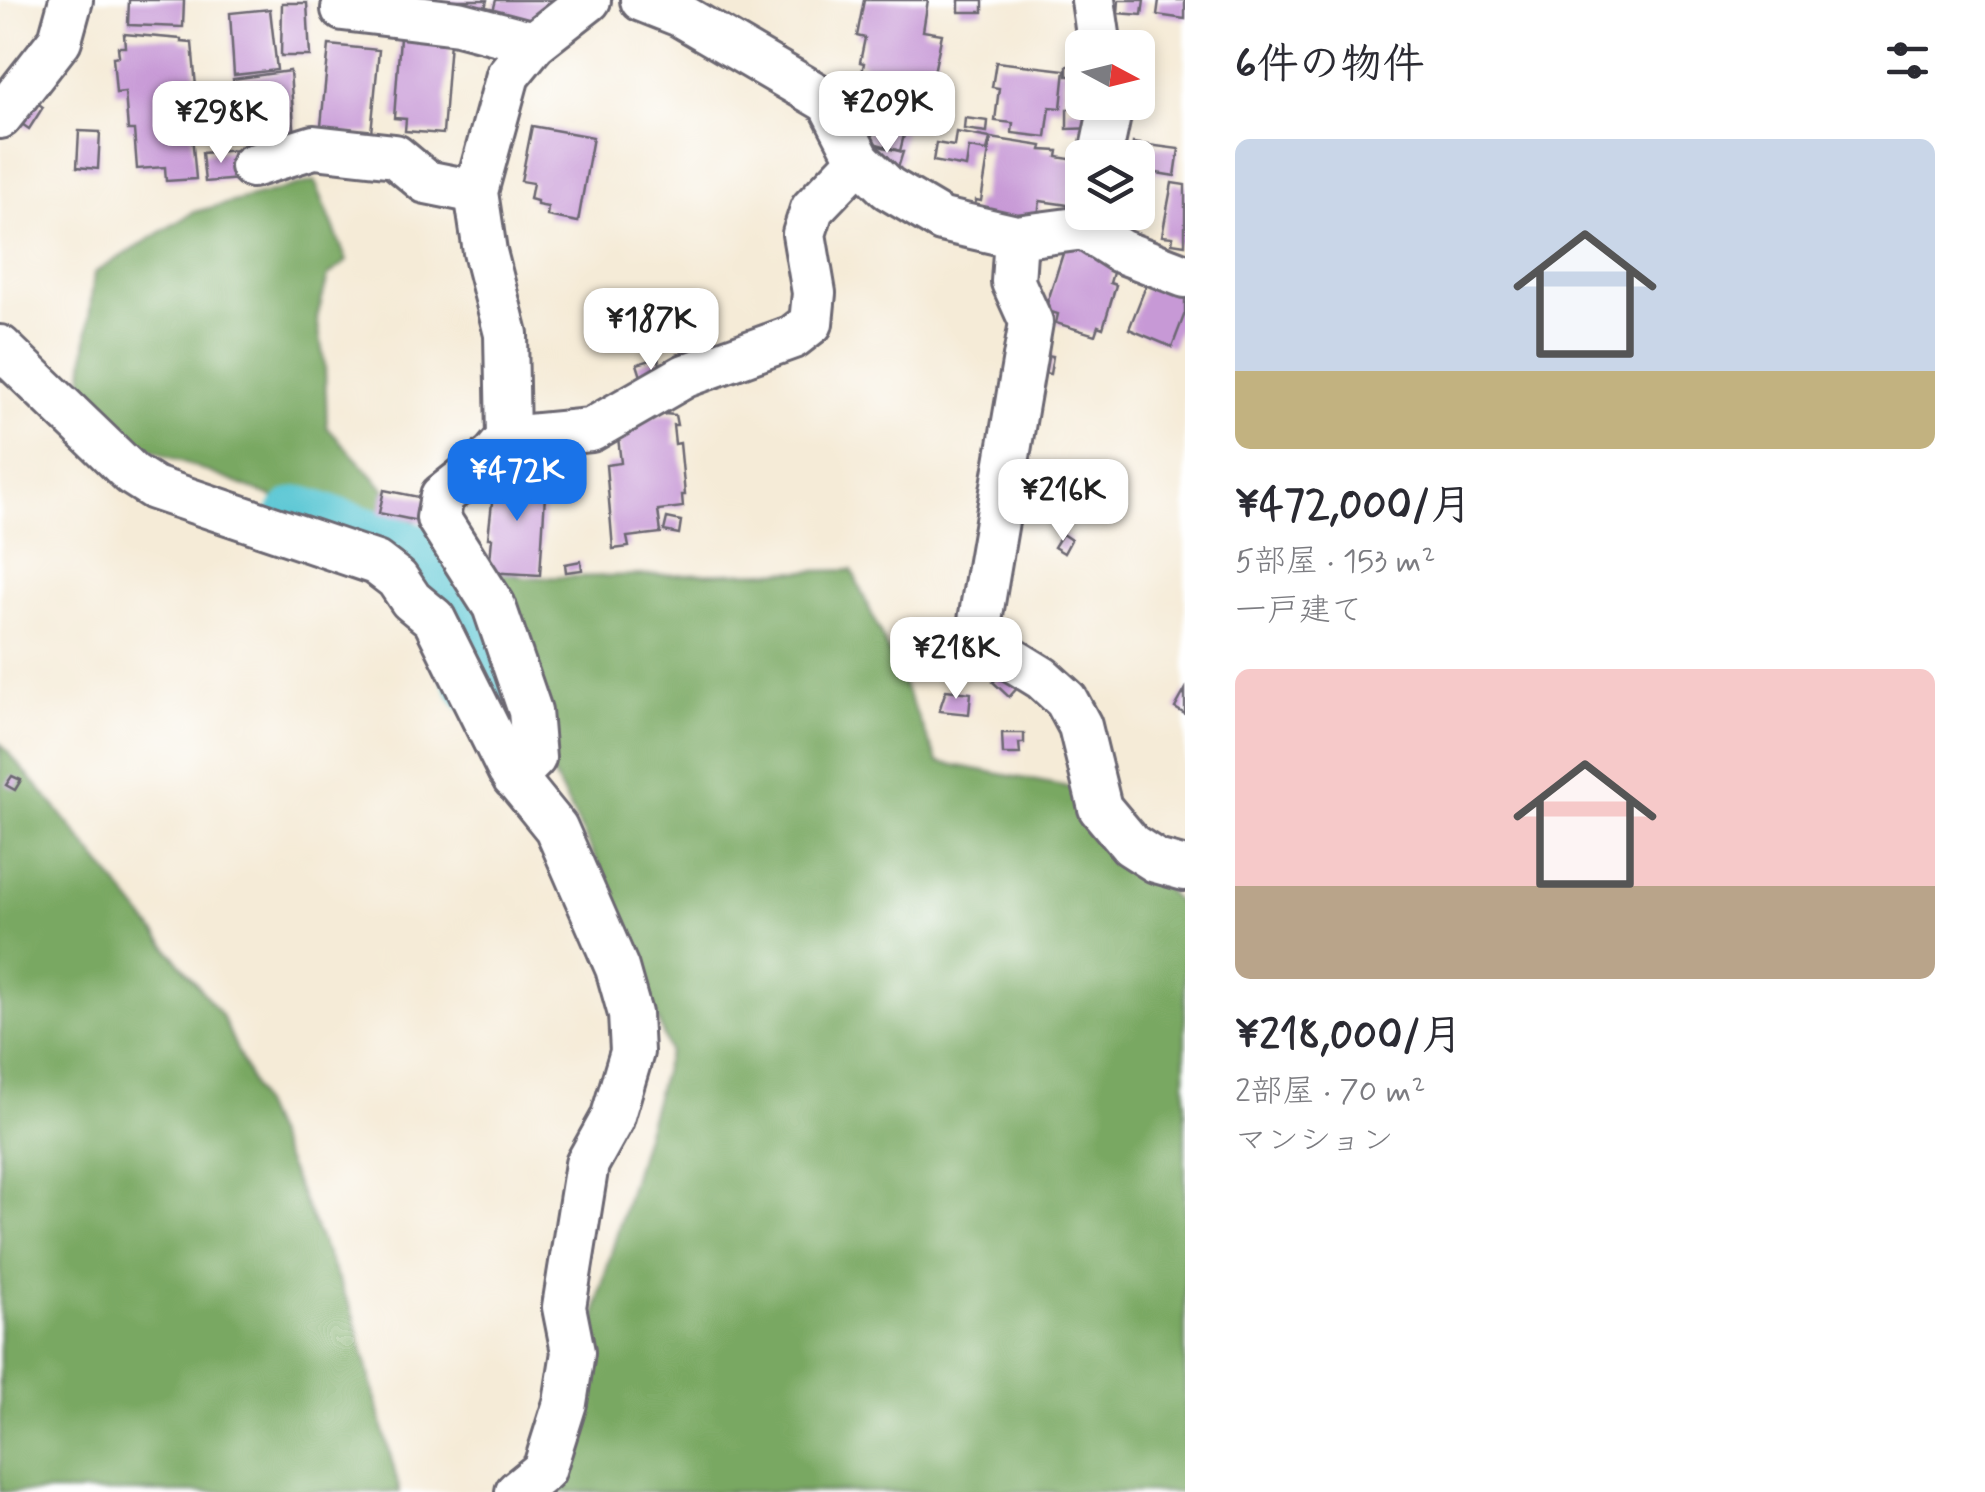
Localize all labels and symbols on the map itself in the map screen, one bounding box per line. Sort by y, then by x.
north arrow [1065,30,1155,120]
pin: ¥209K [817,71,957,156]
pin: ¥298K [151,81,291,166]
pin: ¥187K [581,288,721,373]
pin: ¥472K [447,439,587,524]
pin: ¥216K [993,459,1133,544]
pin: ¥218K [886,617,1026,702]

